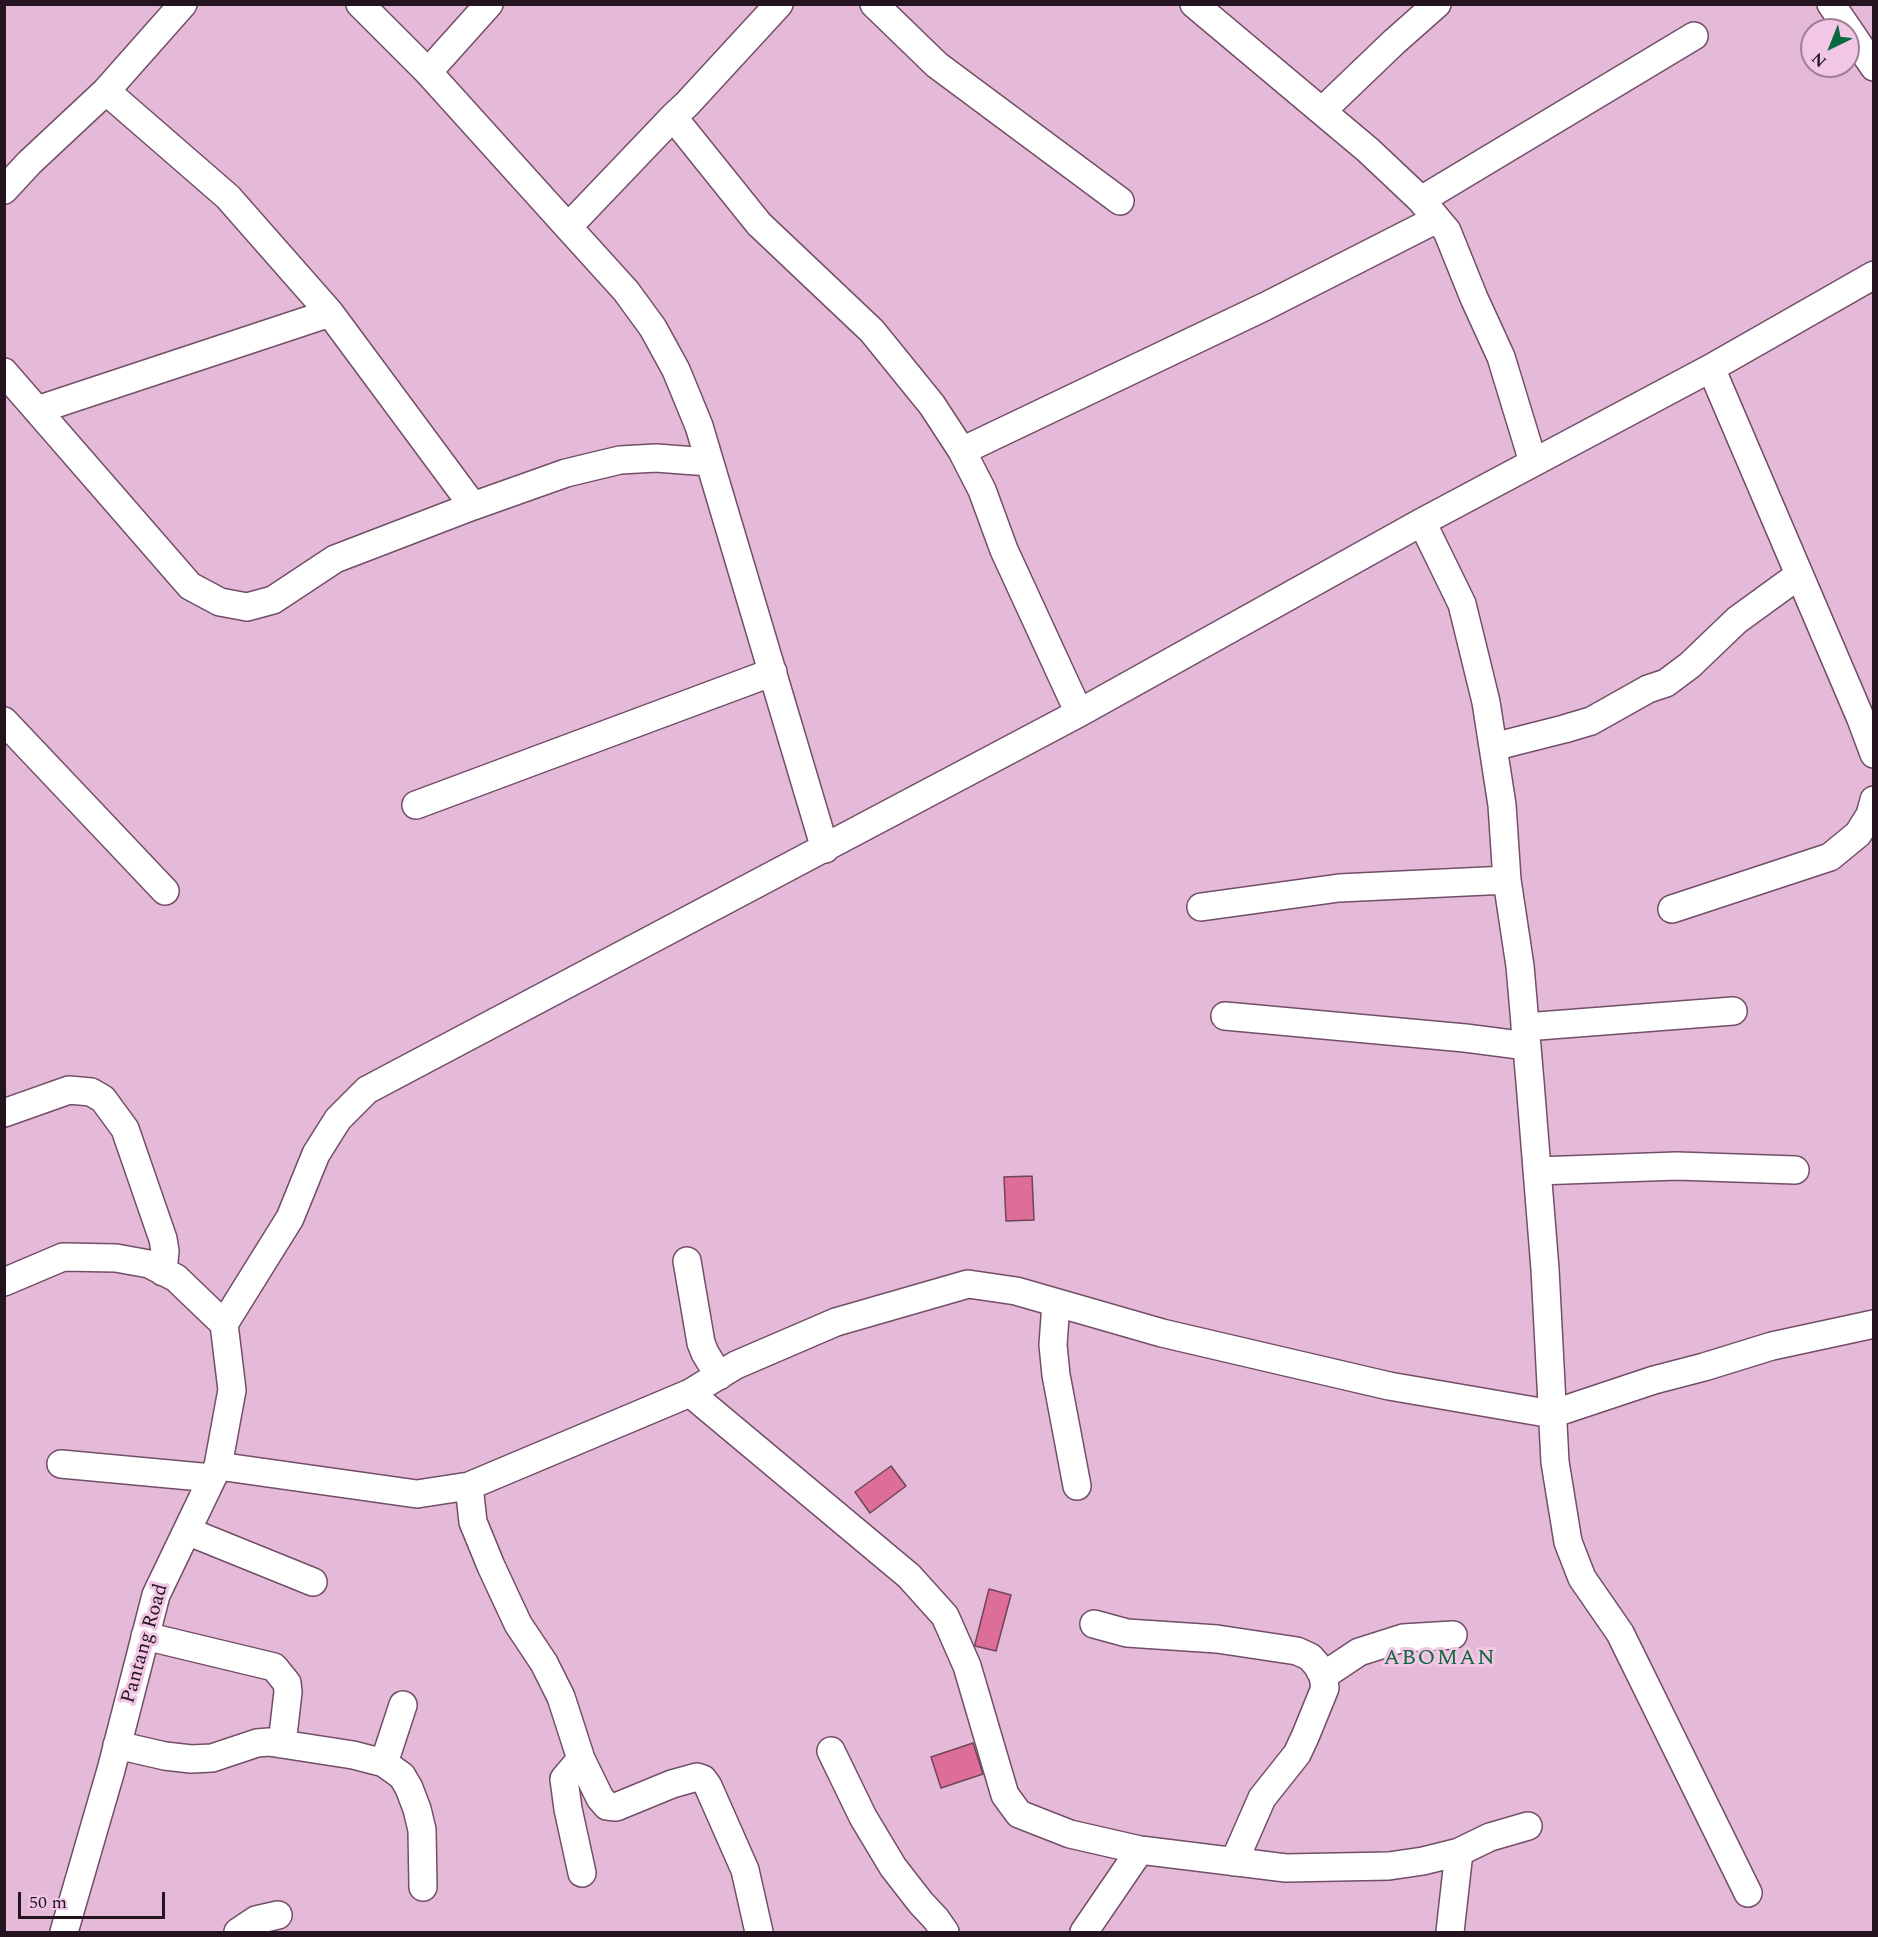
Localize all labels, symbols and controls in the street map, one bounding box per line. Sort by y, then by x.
north arrow [1800,18,1860,78]
text: N [1806,46,1832,73]
street label: Pantang Road [117,1581,175,1707]
district label: ABOMAN [1384,1647,1496,1673]
scale bar [21,1880,168,1918]
text: 50 m [29,1889,67,1916]

